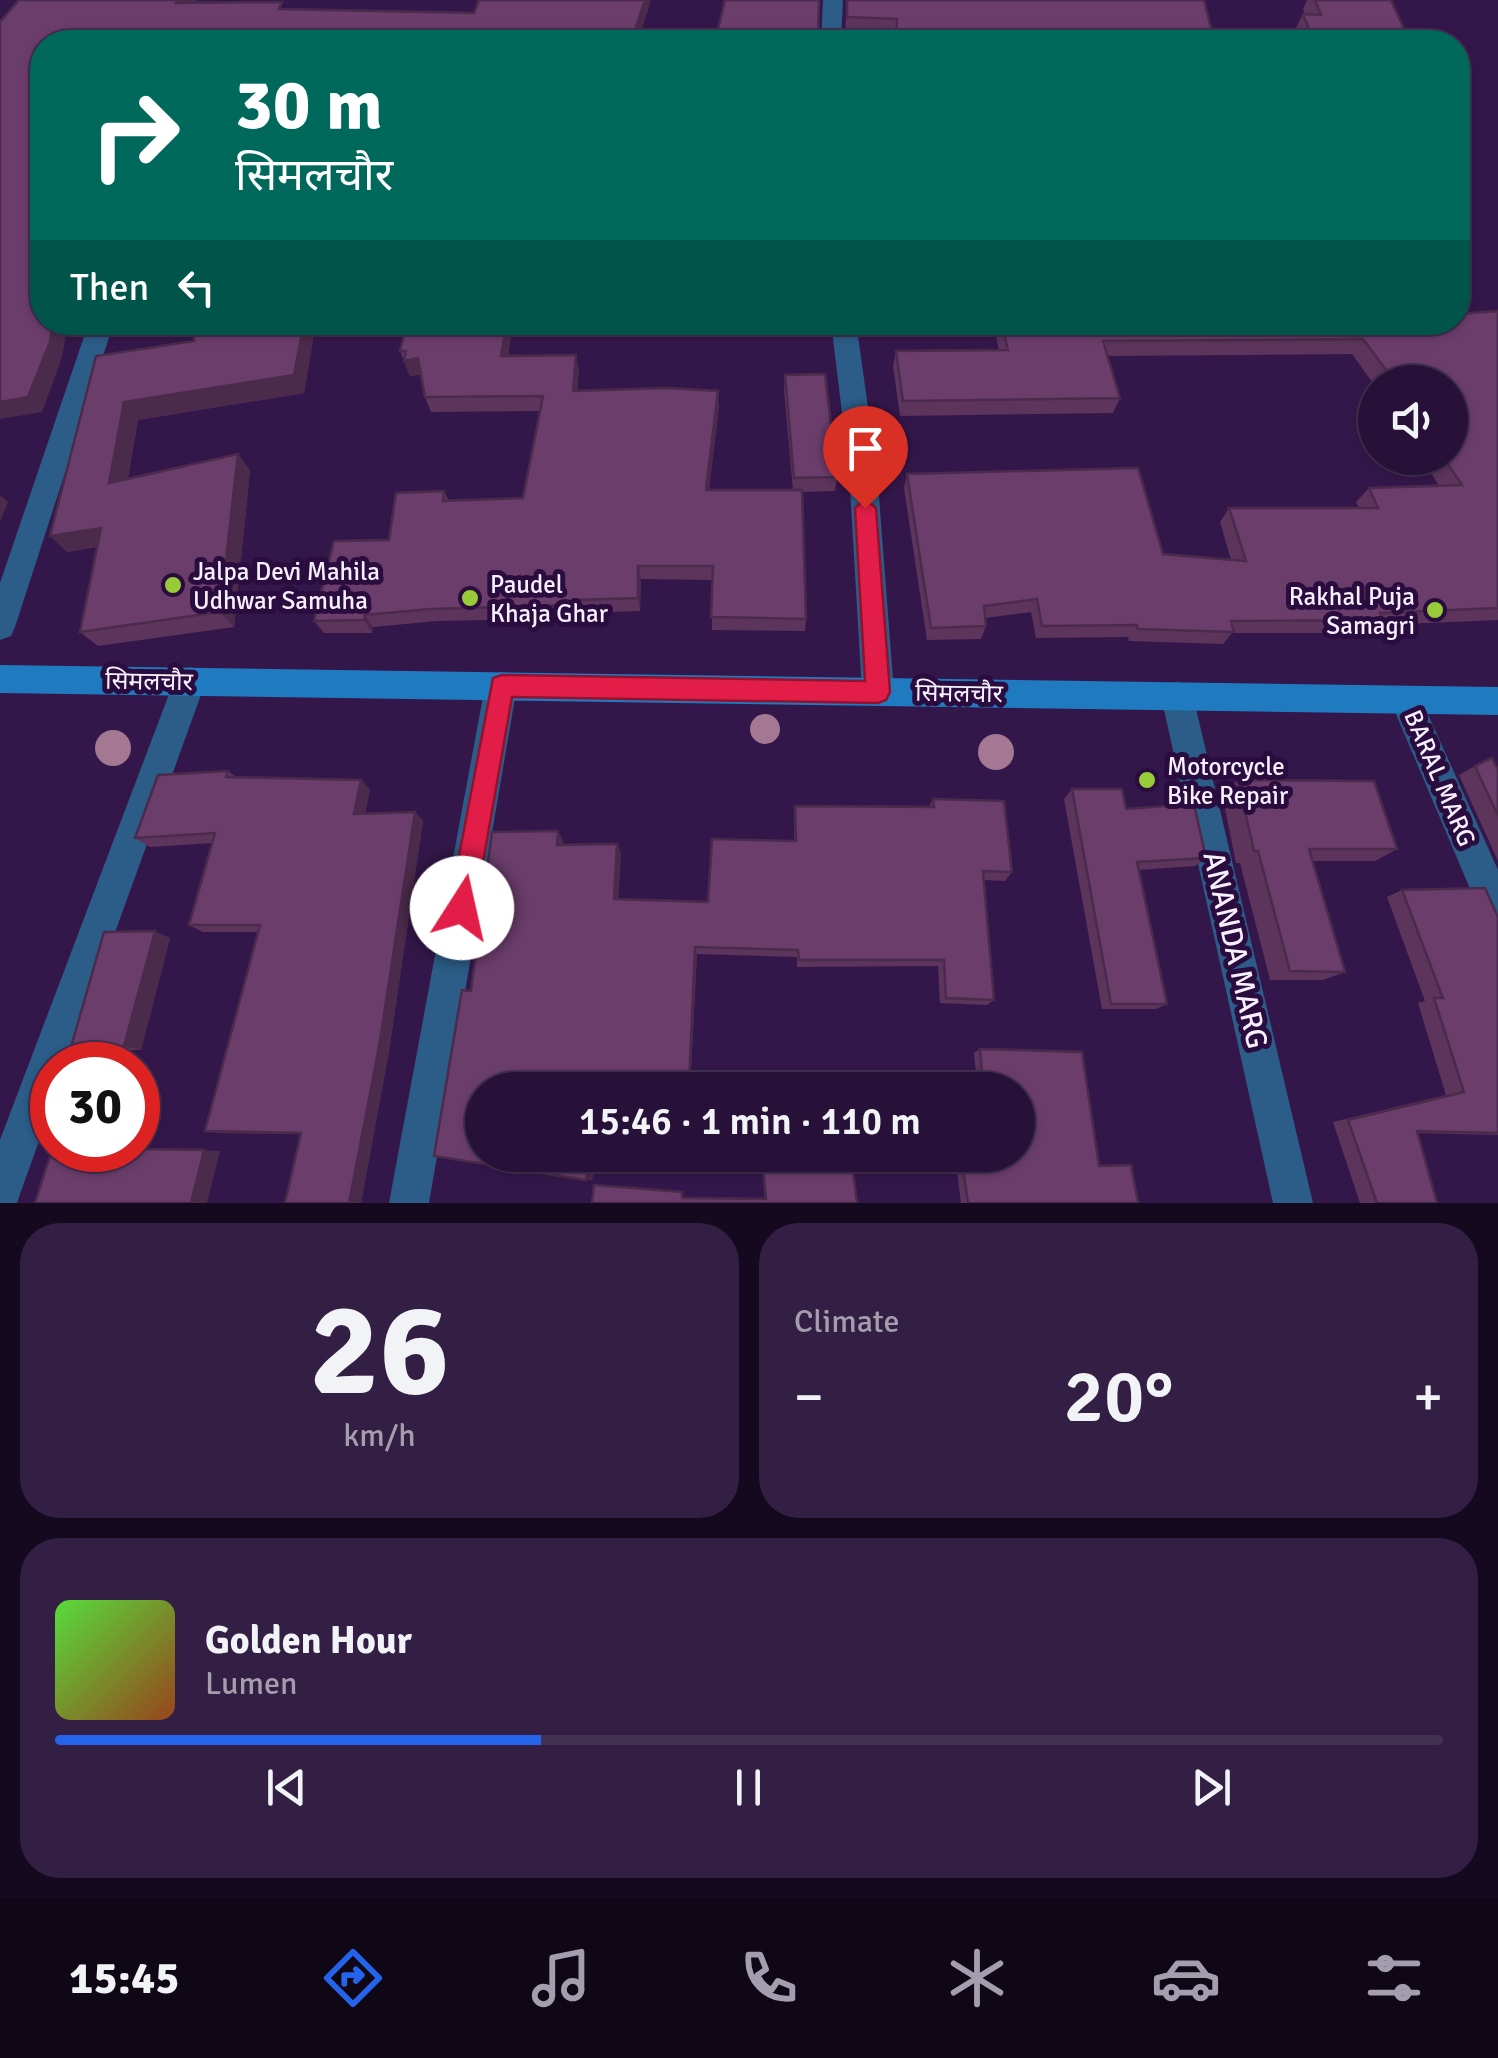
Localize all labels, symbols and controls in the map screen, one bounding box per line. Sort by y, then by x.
text: 30 m [235,62,383,148]
icon: right [70,70,200,200]
text: सिमलचौर [235,148,393,203]
icon: left [169,260,224,315]
text: Then [70,264,149,311]
map controls [1358,365,1468,475]
button: sound [1358,365,1468,475]
pin [823,406,908,509]
icon: arrive [838,421,893,476]
place label: Jalpa Devi Mahila Udhwar Samuha [193,556,380,616]
place label: Paudel Khaja Ghar [490,569,609,629]
marker: Jalpa Devi Mahila Udhwar Samuha [162,574,184,596]
place label: Rakhal Puja Samagri [1289,581,1415,641]
marker: Paudel Khaja Ghar [459,587,481,609]
marker: Rakhal Puja Samagri [1424,599,1446,621]
street label: सिमलचौर [105,665,194,697]
street label: सिमलचौर [915,677,1004,709]
street label: BARAL MARG [1397,705,1483,851]
place label: Motorcycle Bike Repair [1167,751,1289,811]
marker: Motorcycle Bike Repair [1136,769,1158,791]
street label: ANANDA MARG [1194,848,1276,1052]
position arrow [410,856,514,960]
speed limit sign: 30 [30,1042,160,1172]
text: 15:46 · 1 min · 110 m [579,1098,921,1145]
text: 26 [309,1271,450,1431]
text: Climate [794,1302,900,1341]
text: 20° [1064,1350,1173,1443]
text: − [794,1363,824,1431]
text: + [1413,1363,1443,1431]
text: km/h [343,1416,416,1455]
text: Golden Hour [205,1617,412,1664]
text: Lumen [205,1664,297,1703]
icon: previous [259,1760,314,1815]
icon: pause [721,1760,776,1815]
icon: next [1184,1760,1239,1815]
icon: directions [318,1943,388,2013]
icon: music [526,1943,596,2013]
icon: phone [734,1943,804,2013]
icon: climate [942,1943,1012,2013]
icon: car [1151,1943,1221,2013]
icon: filters [1359,1943,1429,2013]
text: 15:45 [69,1951,180,2006]

